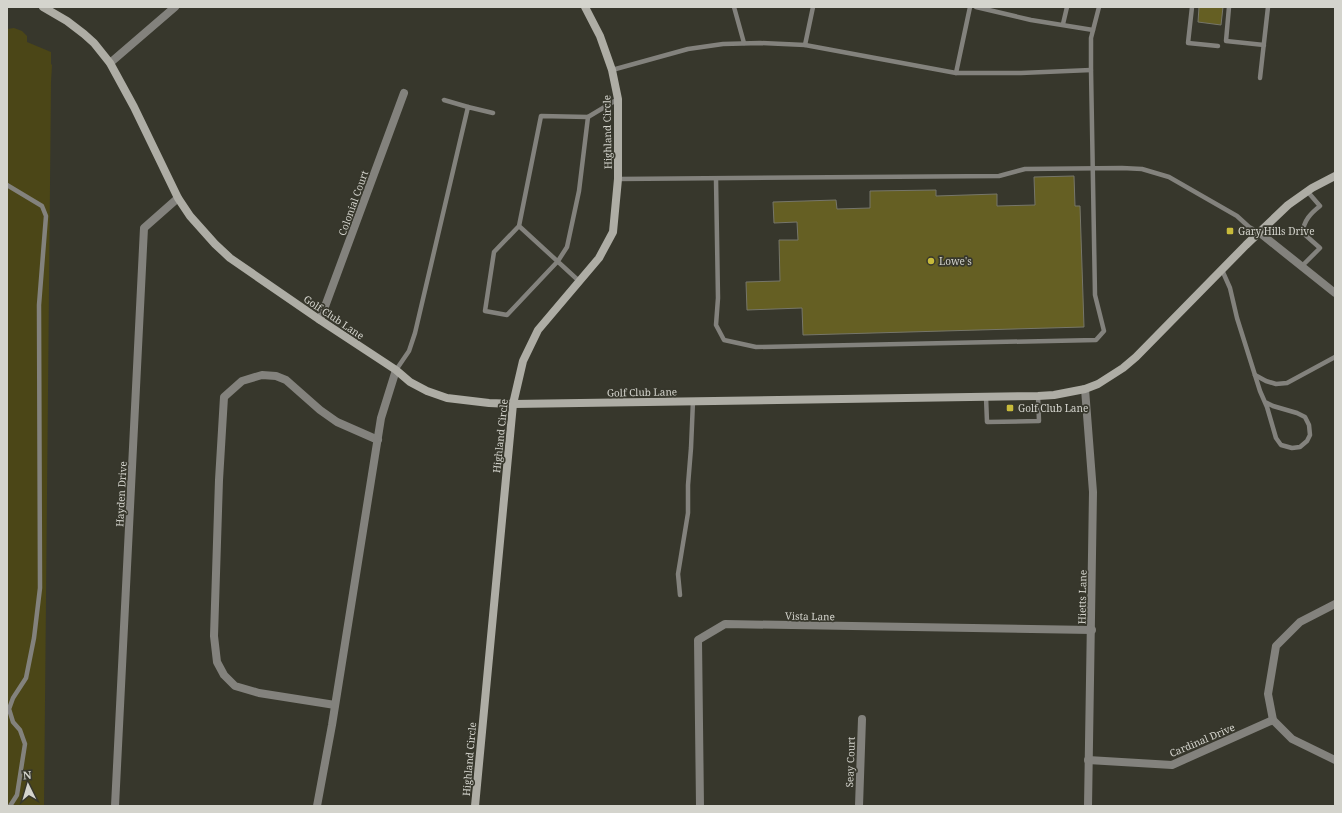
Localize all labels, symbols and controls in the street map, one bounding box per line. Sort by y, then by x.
street label: Highland Circle [599,95,615,169]
street label: Colonial Court [335,168,371,237]
place label: Gary Hills Drive [1238,224,1315,238]
marker: Gary Hills Drive [1225,226,1235,236]
place label: Lowe's [939,254,972,268]
marker: Lowe's [926,256,936,266]
street label: Golf Club Lane [301,292,367,342]
street label: Golf Club Lane [607,384,677,400]
street label: Highland Circle [489,398,511,474]
place label: Golf Club Lane [1018,401,1088,415]
marker: Golf Club Lane [1005,403,1015,413]
street label: Hayden Drive [112,461,130,527]
street label: Hietts Lane [1075,570,1089,624]
street label: Vista Lane [785,609,835,623]
street label: Cardinal Drive [1167,720,1237,760]
street label: Highland Circle [459,721,479,797]
street label: Seay Court [842,736,858,788]
north arrow [8,765,48,805]
text: N [22,767,32,782]

